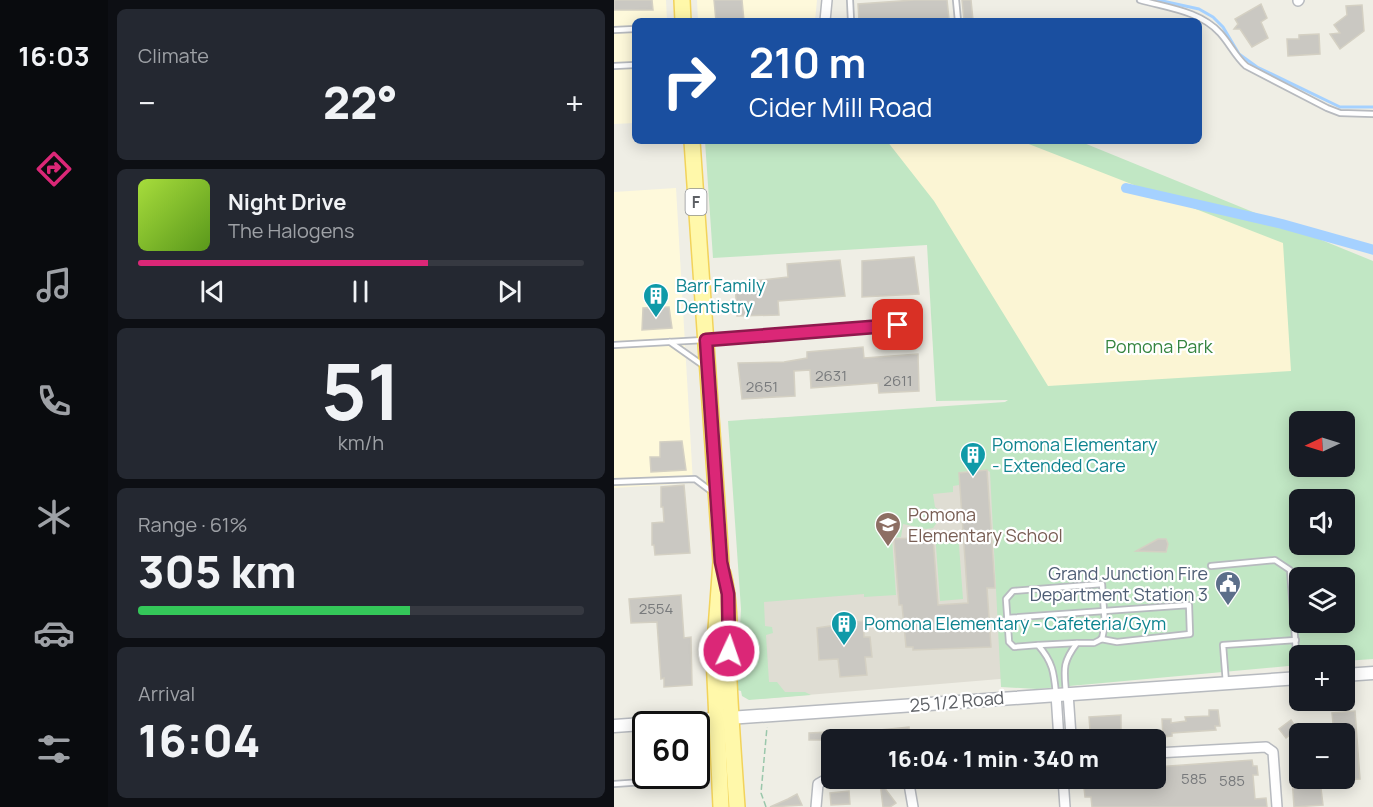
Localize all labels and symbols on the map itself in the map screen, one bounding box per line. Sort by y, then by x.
road number: F [686,189,706,215]
place label: Barr Family Dentistry [676,273,766,318]
building icon: Barr Family Dentistry [641,281,671,319]
pin [872,299,923,350]
park label: Pomona Park [1105,334,1214,358]
house number: 2631 [815,365,847,386]
house number: 2611 [883,370,913,391]
house number: 2651 [746,376,778,397]
north arrow [1289,411,1355,477]
place label: Pomona Elementary - Extended Care [992,432,1158,477]
building icon: Pomona Elementary - Extended Care [958,440,988,478]
place label: Pomona Elementary School [908,502,1063,547]
school or university icon: Pomona Elementary School [873,510,903,548]
place label: Grand Junction Fire Department Station 3 [1030,561,1208,606]
public building icon: Grand Junction Fire Department Station 3 [1213,569,1243,607]
house number: 2554 [639,598,674,619]
building icon: Pomona Elementary - Cafeteria/Gym [829,609,859,647]
place label: Pomona Elementary - Cafeteria/Gym [864,611,1166,635]
position arrow [697,619,761,683]
street label: 25 1/2 Road [909,685,1005,717]
speed limit sign: 60 [632,711,710,789]
house number: 585 [1181,768,1207,789]
house number: 585 [1219,770,1245,791]

